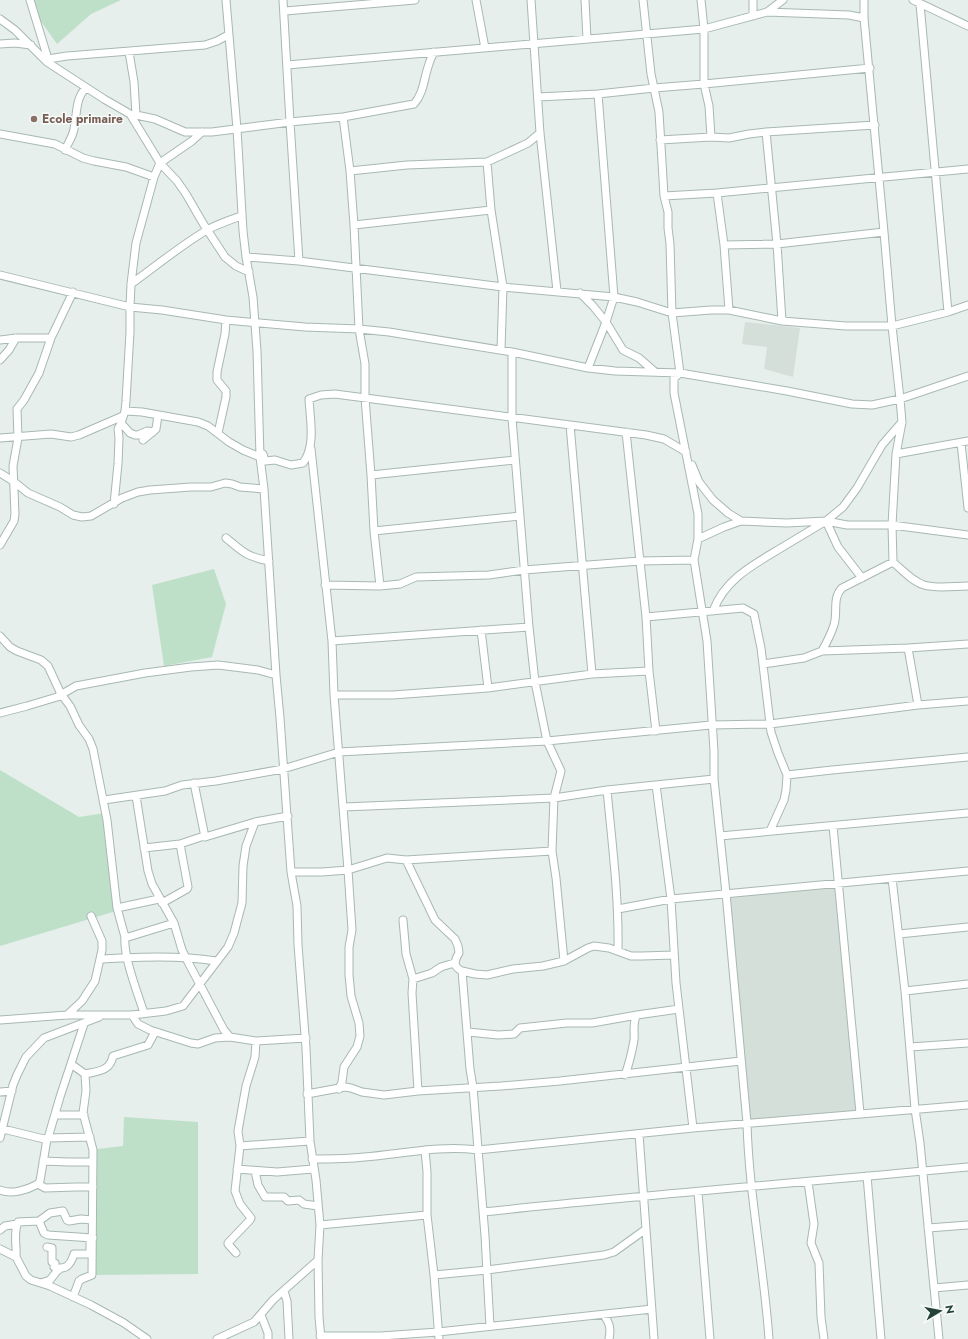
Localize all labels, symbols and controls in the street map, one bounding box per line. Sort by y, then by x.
place label: Ecole primaire [42,110,123,128]
marker: Ecole primaire [29,114,39,124]
north arrow [920,1291,960,1331]
text: N [941,1304,958,1315]

